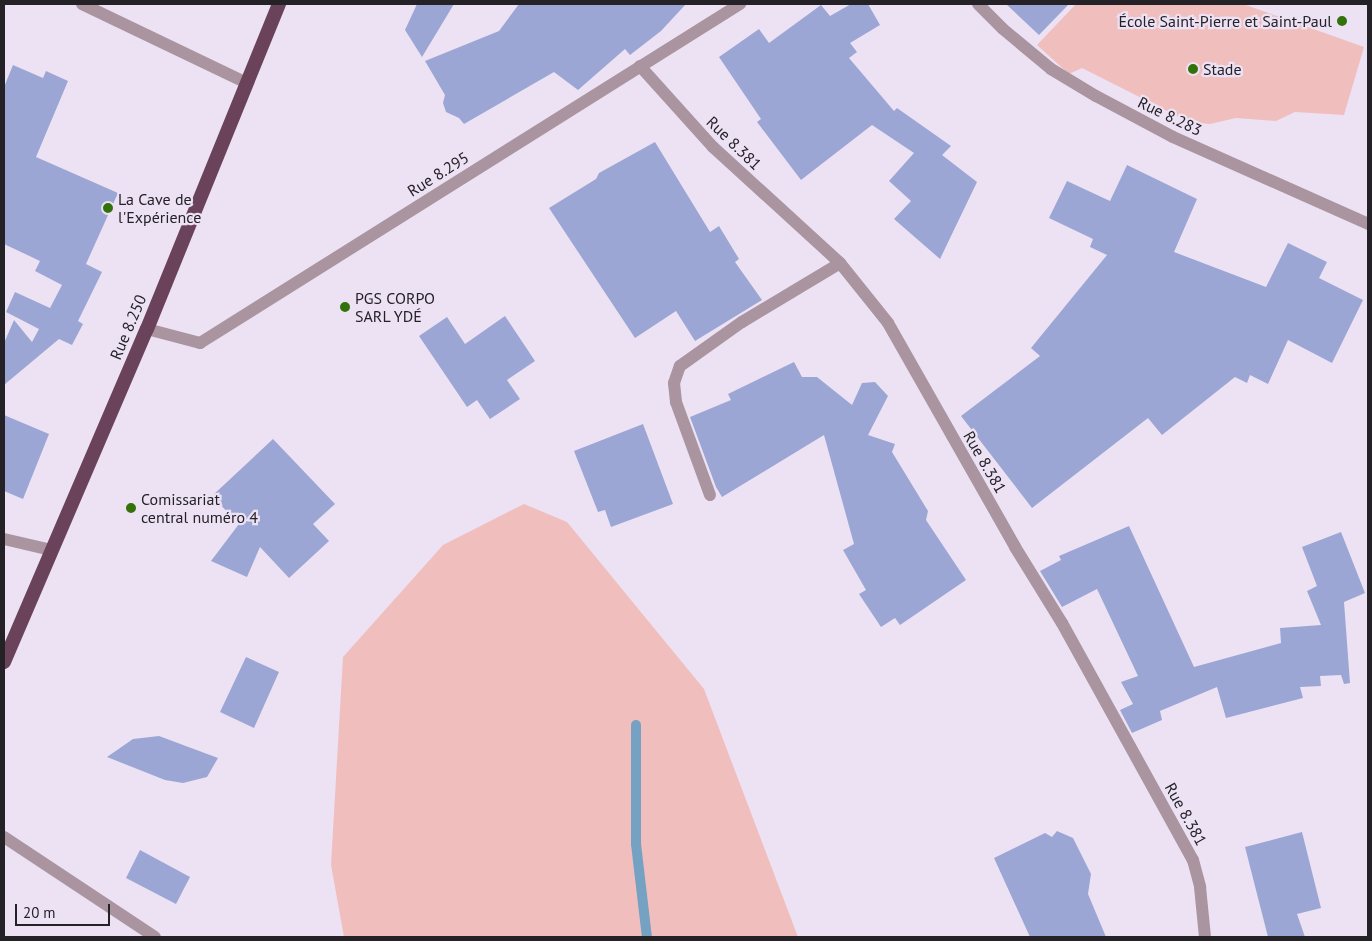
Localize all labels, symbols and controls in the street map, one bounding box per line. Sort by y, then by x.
place label: École Saint-Pierre et Saint-Paul [1119,11,1332,31]
marker: École Saint-Pierre et Saint-Paul [1336,15,1348,27]
place label: Stade [1203,59,1242,79]
marker: Stade [1187,63,1199,75]
street label: Rue 8.283 [1135,92,1205,140]
street label: Rue 8.381 [703,112,765,174]
street label: Rue 8.295 [404,148,472,200]
place label: La Cave de l'Expérience [118,189,201,227]
marker: La Cave de l'Expérience [102,202,114,214]
place label: PGS CORPO SARL YDÉ [355,288,435,326]
street label: Rue 8.250 [106,292,150,362]
marker: PGS CORPO SARL YDÉ [339,301,351,313]
street label: Rue 8.381 [960,427,1010,497]
place label: Comissariat central numéro 4 [141,489,258,527]
marker: Comissariat central numéro 4 [125,502,137,514]
street label: Rue 8.381 [1161,779,1211,849]
scale bar [18,894,112,926]
text: 20 m [23,903,56,922]

